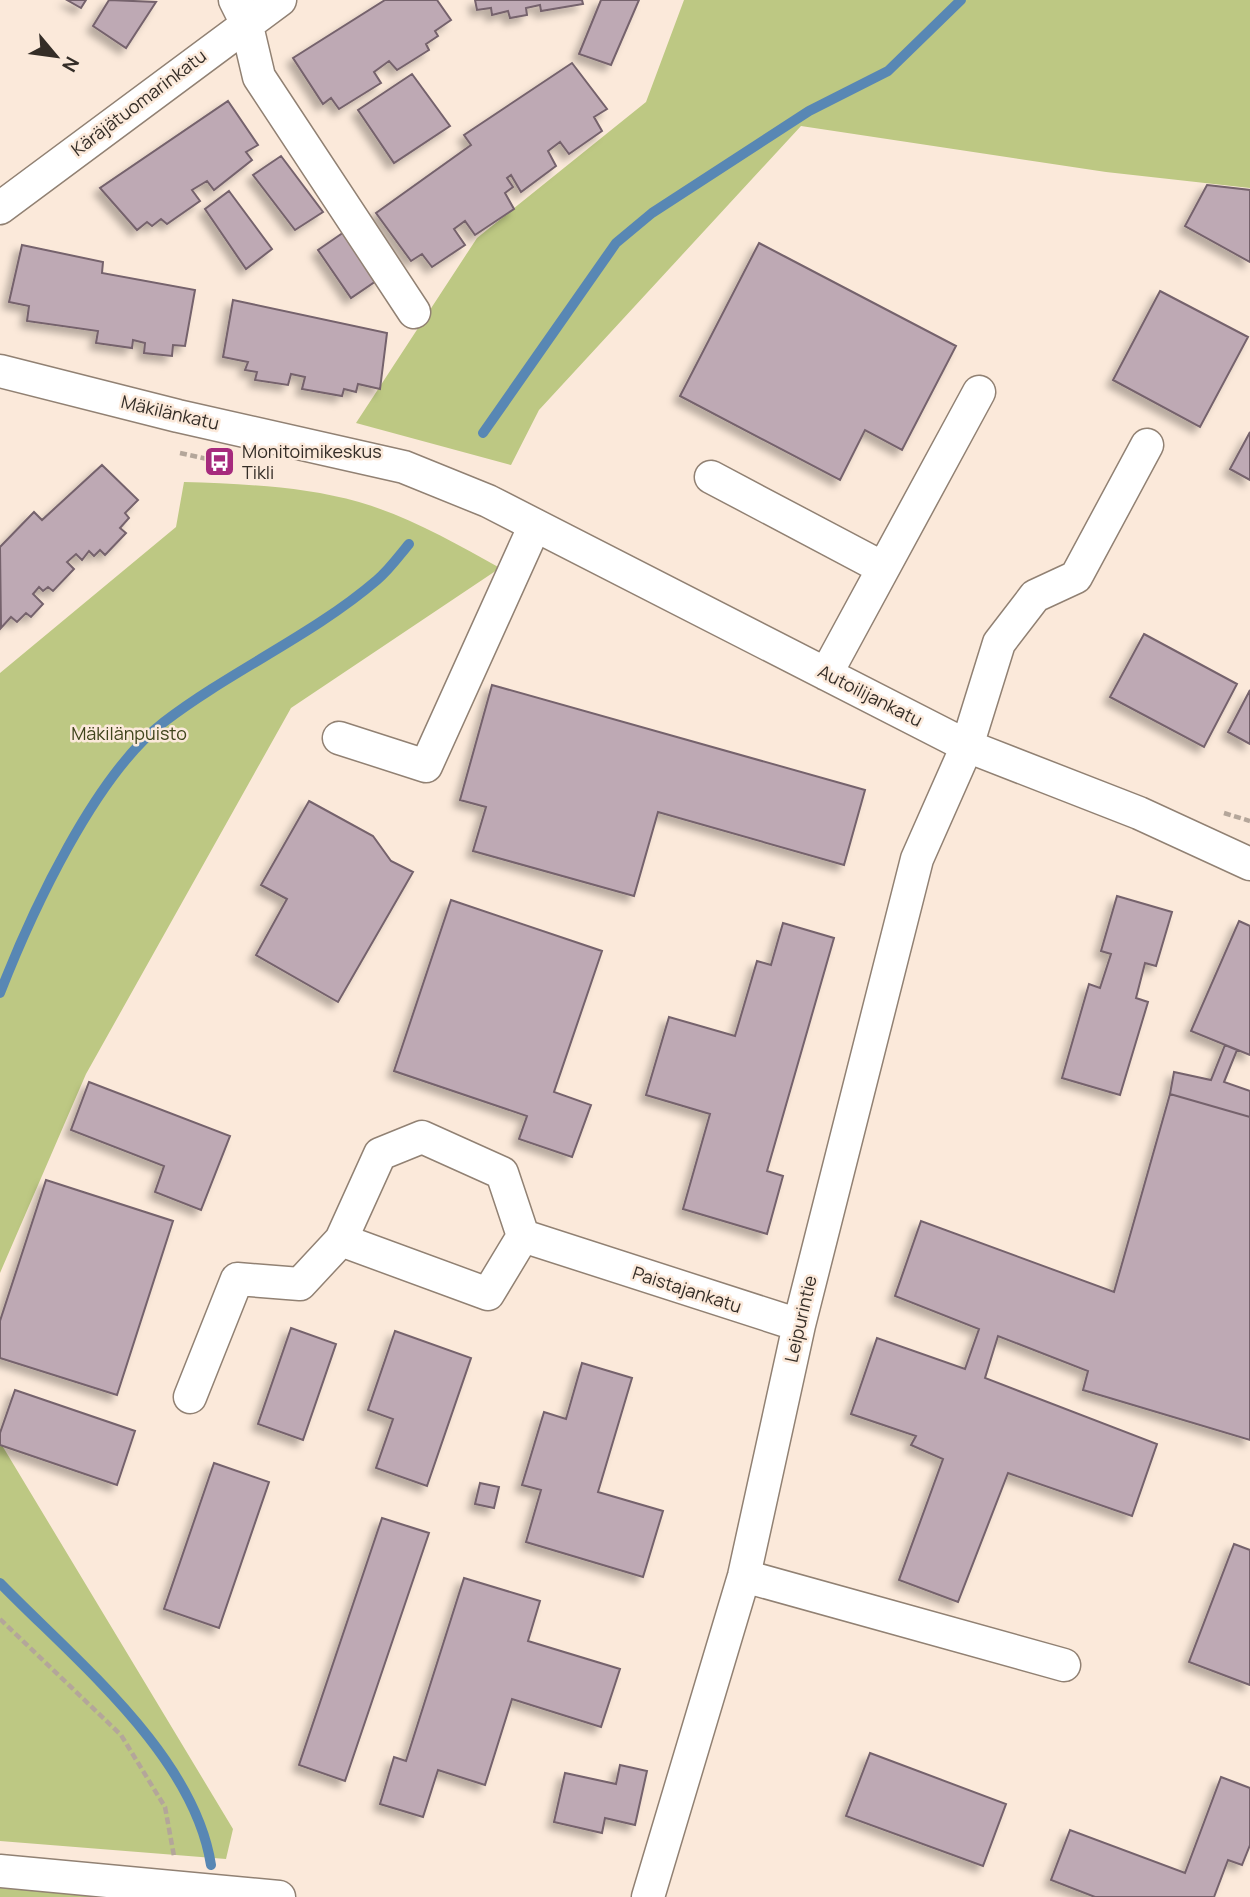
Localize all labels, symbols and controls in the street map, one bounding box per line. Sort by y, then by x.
north arrow [21,21,91,91]
street label: Käräjätuomarinkatu [66,43,211,161]
text: N [56,52,86,77]
street label: Mäkilänkatu [119,389,222,435]
place label: Monitoimikeskus Tikli [242,439,382,484]
bus stop icon: Monitoimikeskus Tikli [202,445,236,479]
street label: Autoilijankatu [814,658,927,732]
park label: Mäkilänpuisto [71,721,187,745]
street label: Paistajankatu [630,1260,745,1318]
street label: Leipurintie [778,1273,822,1365]

